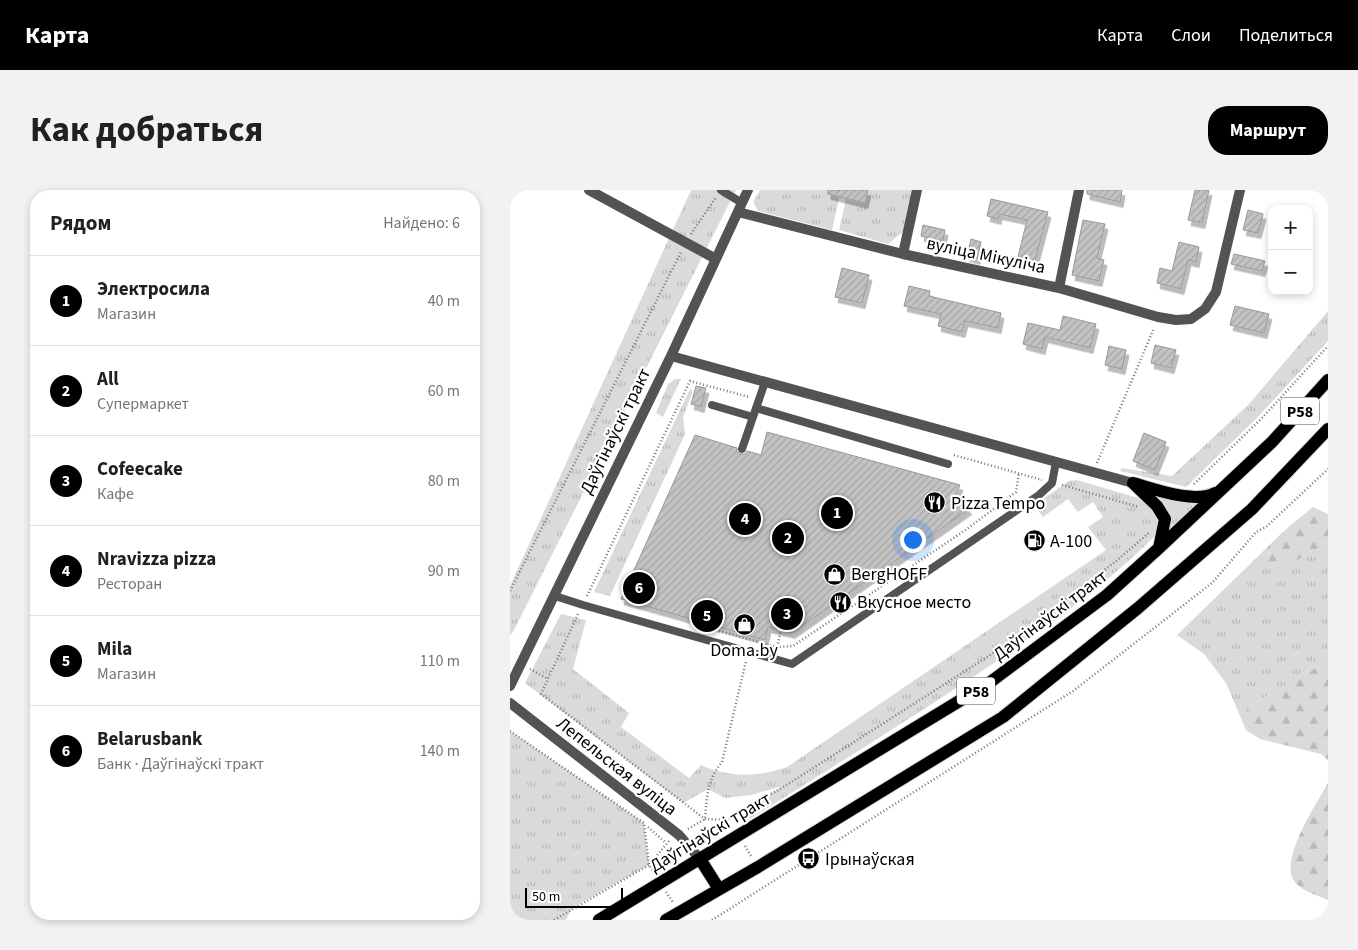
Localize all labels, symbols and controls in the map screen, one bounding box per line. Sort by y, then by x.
text: Карта [25,18,89,53]
text: Карта [1097,23,1143,48]
text: Слои [1171,23,1211,48]
text: Поделиться [1239,23,1333,48]
text: Как добраться [30,105,263,155]
button: Маршрут [1208,106,1328,155]
map controls [1268,205,1313,295]
button: + [1268,205,1313,250]
text: Рядом [50,208,111,238]
text: Найдено: 6 [383,212,460,234]
street label: вуліца Мікуліча [924,231,1048,280]
button: − [1268,250,1313,295]
text: Электросила [97,276,210,303]
text: 1 [62,290,70,312]
text: 40 m [428,290,460,312]
text: Магазин [97,303,156,325]
street label: Даўгінаўскі тракт [574,364,657,499]
text: All [97,366,119,393]
text: 2 [62,380,70,402]
text: 60 m [428,380,460,402]
text: Супермаркет [97,393,189,415]
road number: Р58 [1281,398,1319,425]
text: Cofeecake [97,456,183,483]
text: 3 [62,470,70,492]
text: 80 m [428,470,460,492]
text: Кафе [97,483,134,505]
restaurant icon: Pizza Tempo [923,491,947,515]
place label: Pizza Tempo [951,491,1045,516]
pin: 1 [821,494,853,532]
pin: 4 [729,500,761,538]
pin: 2 [772,519,804,557]
your location [900,527,926,553]
fuel station icon: A-100 [1022,529,1046,553]
place label: A-100 [1050,529,1092,554]
text: Nravizza pizza [97,546,216,573]
text: 4 [62,560,70,582]
text: 90 m [428,560,460,582]
shop icon: BergHOFF [823,562,847,586]
place label: BergHOFF [851,562,927,587]
street label: Даўгінаўскі тракт [988,564,1113,667]
pin: 6 [623,569,655,607]
text: Ресторан [97,573,162,595]
restaurant icon: Вкусное место [829,590,853,614]
place label: Вкусное место [857,590,971,615]
pin: 3 [771,595,803,633]
pin: 5 [691,597,723,635]
shop icon: Doma.by [732,613,756,637]
text: Mila [97,636,132,663]
place label: Doma.by [710,638,778,663]
text: 5 [62,650,70,672]
text: 110 m [420,650,460,672]
text: Магазин [97,663,156,685]
road number: Р58 [957,678,995,704]
street label: Лепельская вуліца [551,711,682,821]
text: Belarusbank [97,726,203,753]
text: 6 [62,740,70,762]
text: 140 m [420,740,460,762]
text: Банк · Даўгінаўскі тракт [97,753,264,775]
street label: Даўгінаўскі тракт [645,786,776,879]
bus stop icon: Ірынаўская [797,847,821,871]
place label: Ірынаўская [825,847,915,872]
scale bar [525,885,622,908]
text: 50 m [532,887,560,907]

